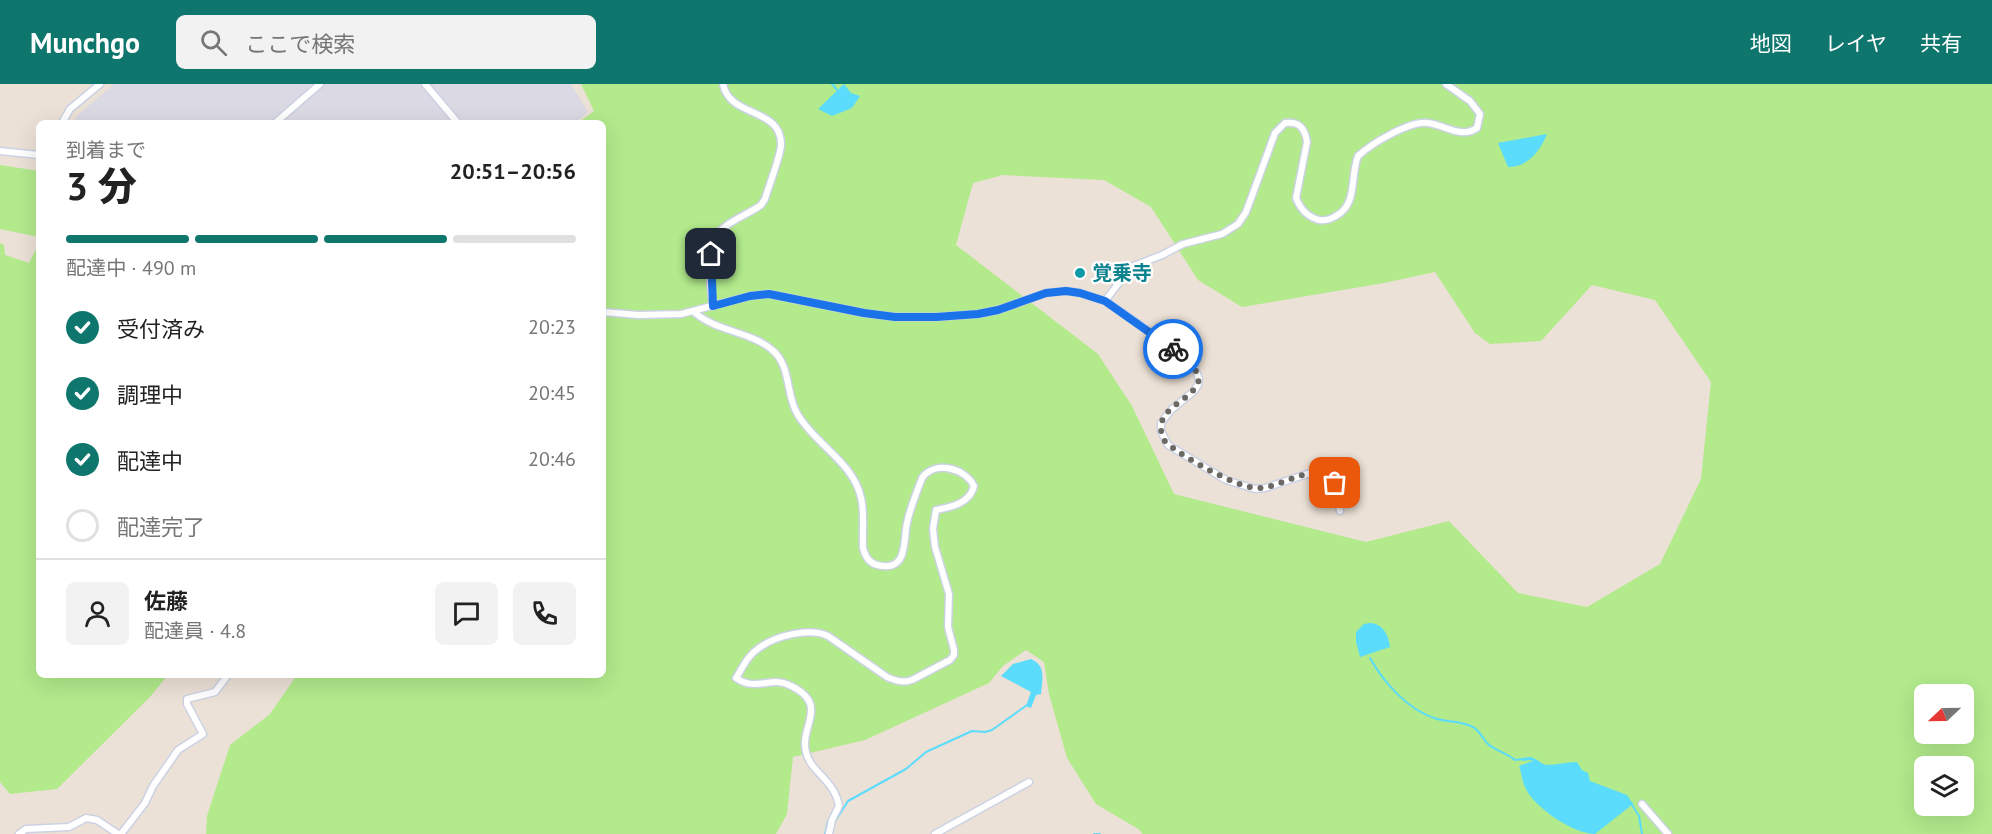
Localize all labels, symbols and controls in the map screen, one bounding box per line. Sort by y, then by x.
search box [176,15,596,69]
text: Munchgo [30,24,140,61]
icon: search [197,26,230,59]
text: ここで検索 [245,30,355,58]
text: 地図 [1750,30,1792,57]
text: レイヤ [1825,30,1887,57]
text: 共有 [1920,30,1962,57]
text: 到着まで [66,137,146,163]
text: 20:51–20:56 [450,157,576,185]
text: 3 分 [66,160,137,211]
pin [685,228,736,279]
icon: home [694,237,727,270]
text: 配達中 · 490 m [66,255,196,281]
place label: 覚乗寺 [1092,260,1152,286]
marker: 覚乗寺 [1073,266,1087,280]
icon: check [66,311,99,344]
text: 20:23 [528,314,576,340]
text: 受付済み [117,315,205,343]
courier [1143,319,1203,379]
icon: bike [1157,333,1190,366]
icon: check [66,377,99,410]
text: 20:45 [528,380,576,406]
text: 調理中 [117,381,183,409]
icon: check [66,443,99,476]
text: 20:46 [528,446,576,472]
text: 配達中 [117,447,183,475]
pin [1309,457,1360,508]
icon: bag [1318,466,1351,499]
text: 配達完了 [117,513,205,541]
button: person [66,582,129,645]
button: chat [435,582,498,645]
button: phone [513,582,576,645]
text: 佐藤 [144,587,188,615]
text: 配達員 · 4.8 [144,618,246,644]
north arrow [1914,684,1974,744]
map controls [1914,684,1974,816]
button: layers [1914,756,1974,816]

